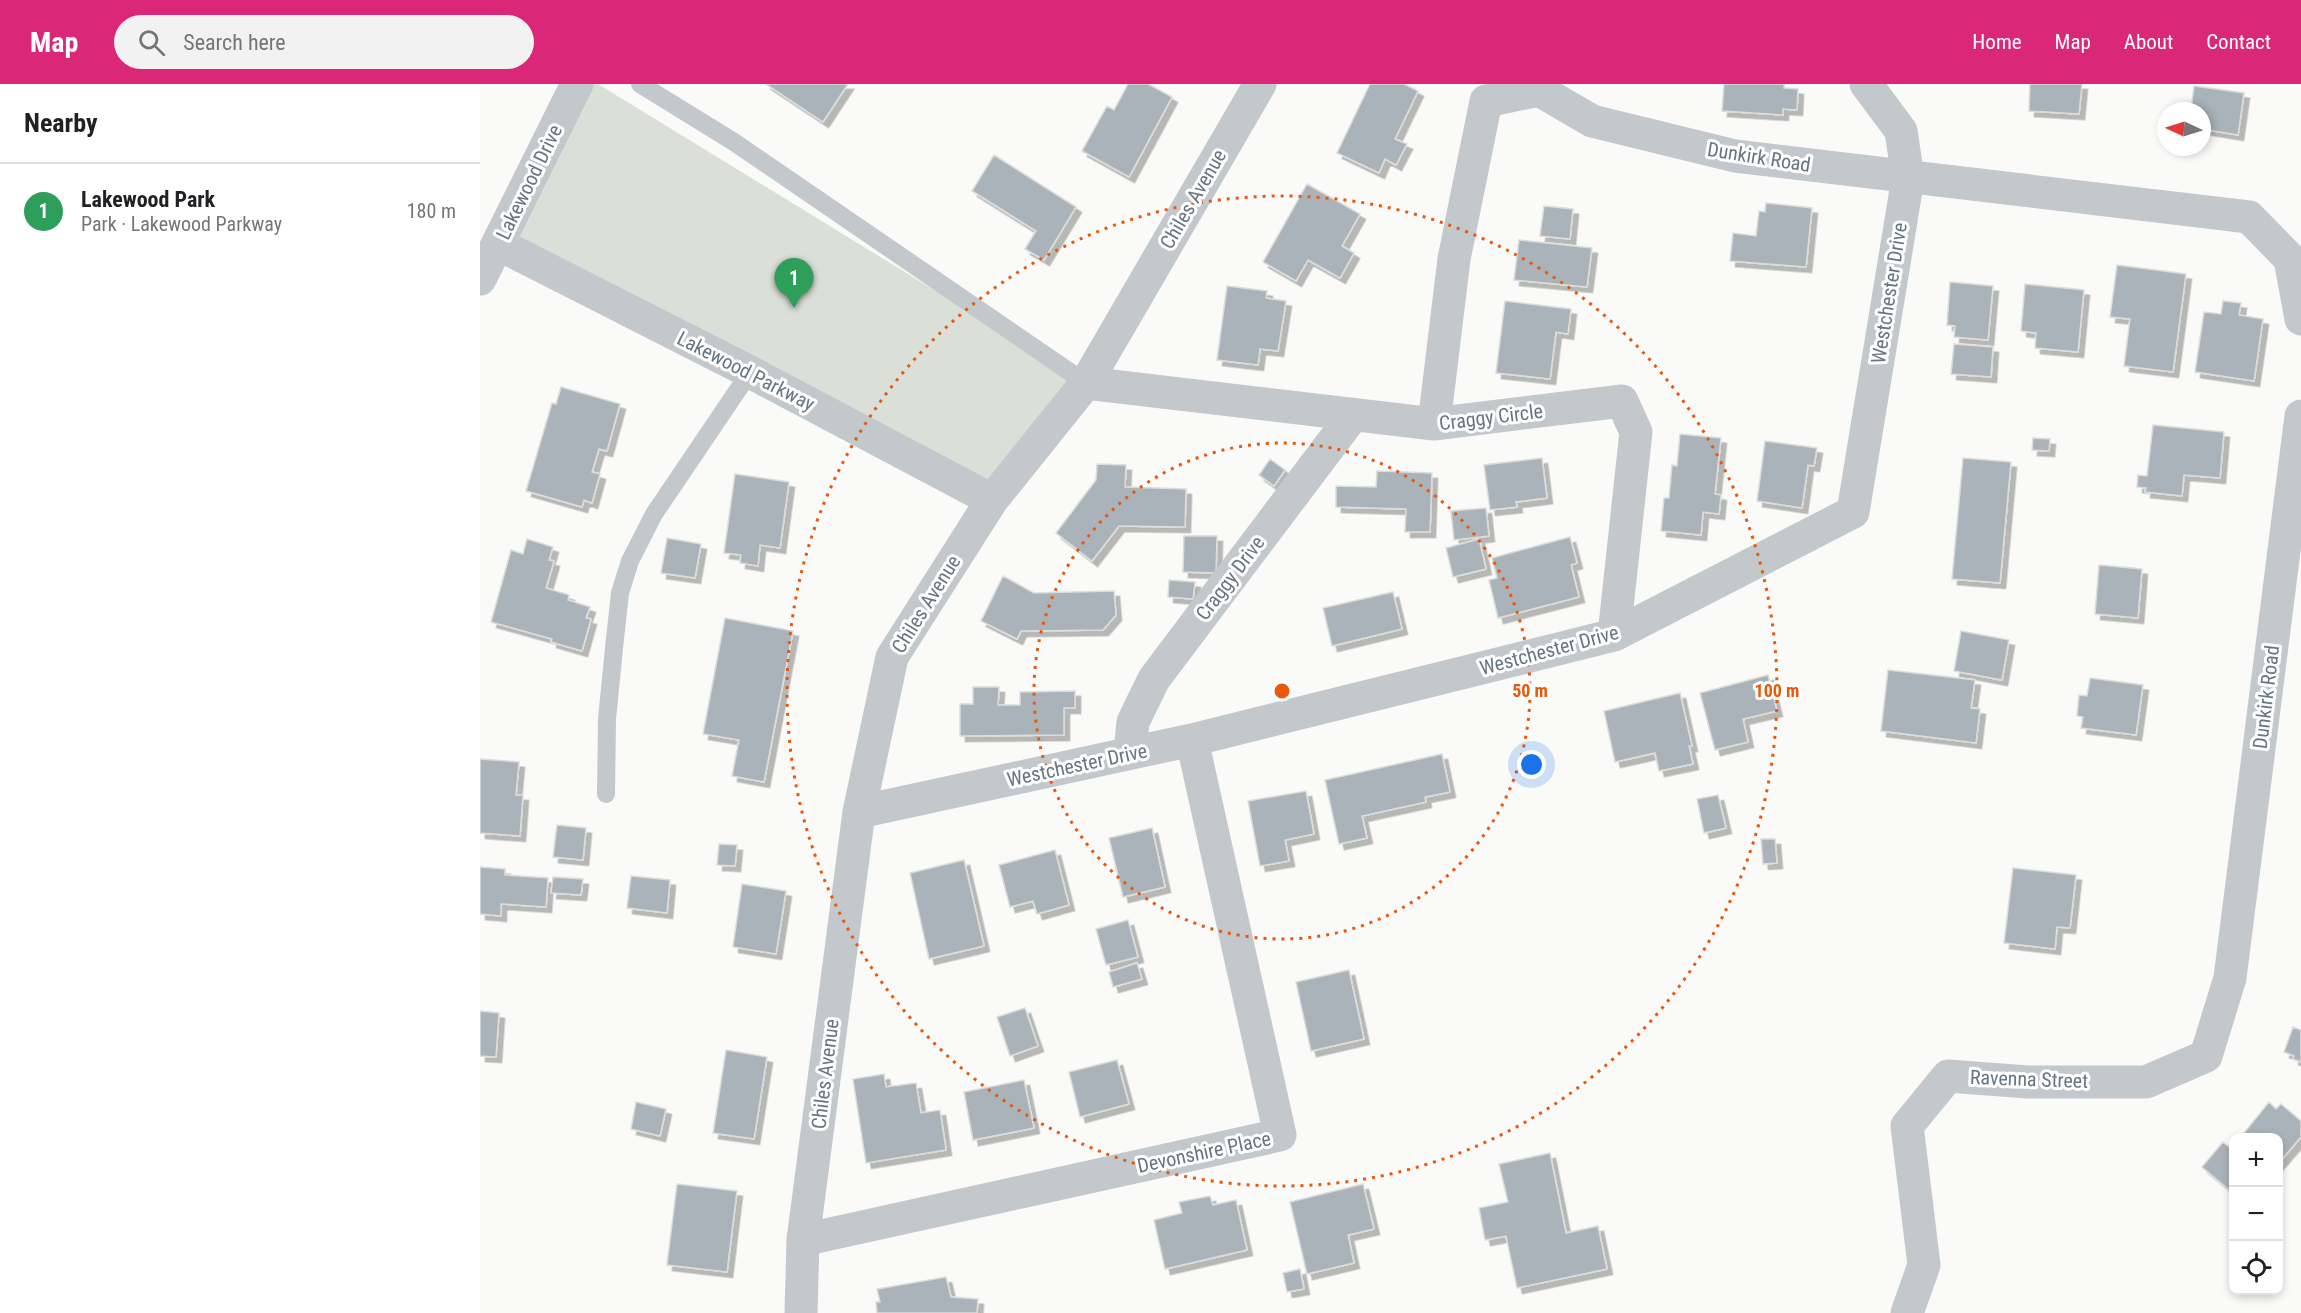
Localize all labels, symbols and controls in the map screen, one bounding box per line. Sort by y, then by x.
search box [114,15,534,69]
text: Map [30,26,78,59]
icon: search [135,26,168,59]
text: Search here [183,30,286,55]
text: Home [1972,30,2022,54]
text: Map [2055,30,2091,54]
text: About [2124,30,2173,54]
text: Contact [2206,30,2271,54]
north arrow [2157,102,2211,156]
text: Nearby [24,108,98,138]
street label: Lakewood Drive [491,121,567,243]
street label: Dunkirk Road [1706,137,1812,177]
street label: Chiles Avenue [1155,145,1231,253]
text: Lakewood Park [81,187,215,212]
text: 1 [38,199,49,223]
text: 180 m [407,199,456,223]
text: Park · Lakewood Parkway [81,212,282,236]
street label: Westchester Drive [1866,221,1912,365]
pin: 1 [774,258,814,308]
street label: Lakewood Parkway [673,326,819,416]
street label: Craggy Circle [1438,399,1544,435]
street label: Craggy Drive [1191,531,1269,625]
street label: Chiles Avenue [886,551,966,657]
street label: Westchester Drive [1477,620,1621,680]
street label: Dunkirk Road [2248,644,2284,750]
text: 50 m [1512,680,1548,701]
text: 100 m [1755,680,1799,701]
centre of rings [1272,681,1292,701]
street label: Westchester Drive [1005,738,1149,792]
your location [1517,750,1546,779]
street label: Chiles Avenue [806,1018,844,1130]
street label: Ravenna Street [1969,1065,2089,1093]
street label: Devonshire Place [1135,1126,1273,1178]
map controls [2229,1133,2283,1295]
button: + [2229,1133,2283,1187]
button: − [2229,1187,2283,1241]
button: locate [2229,1241,2283,1295]

